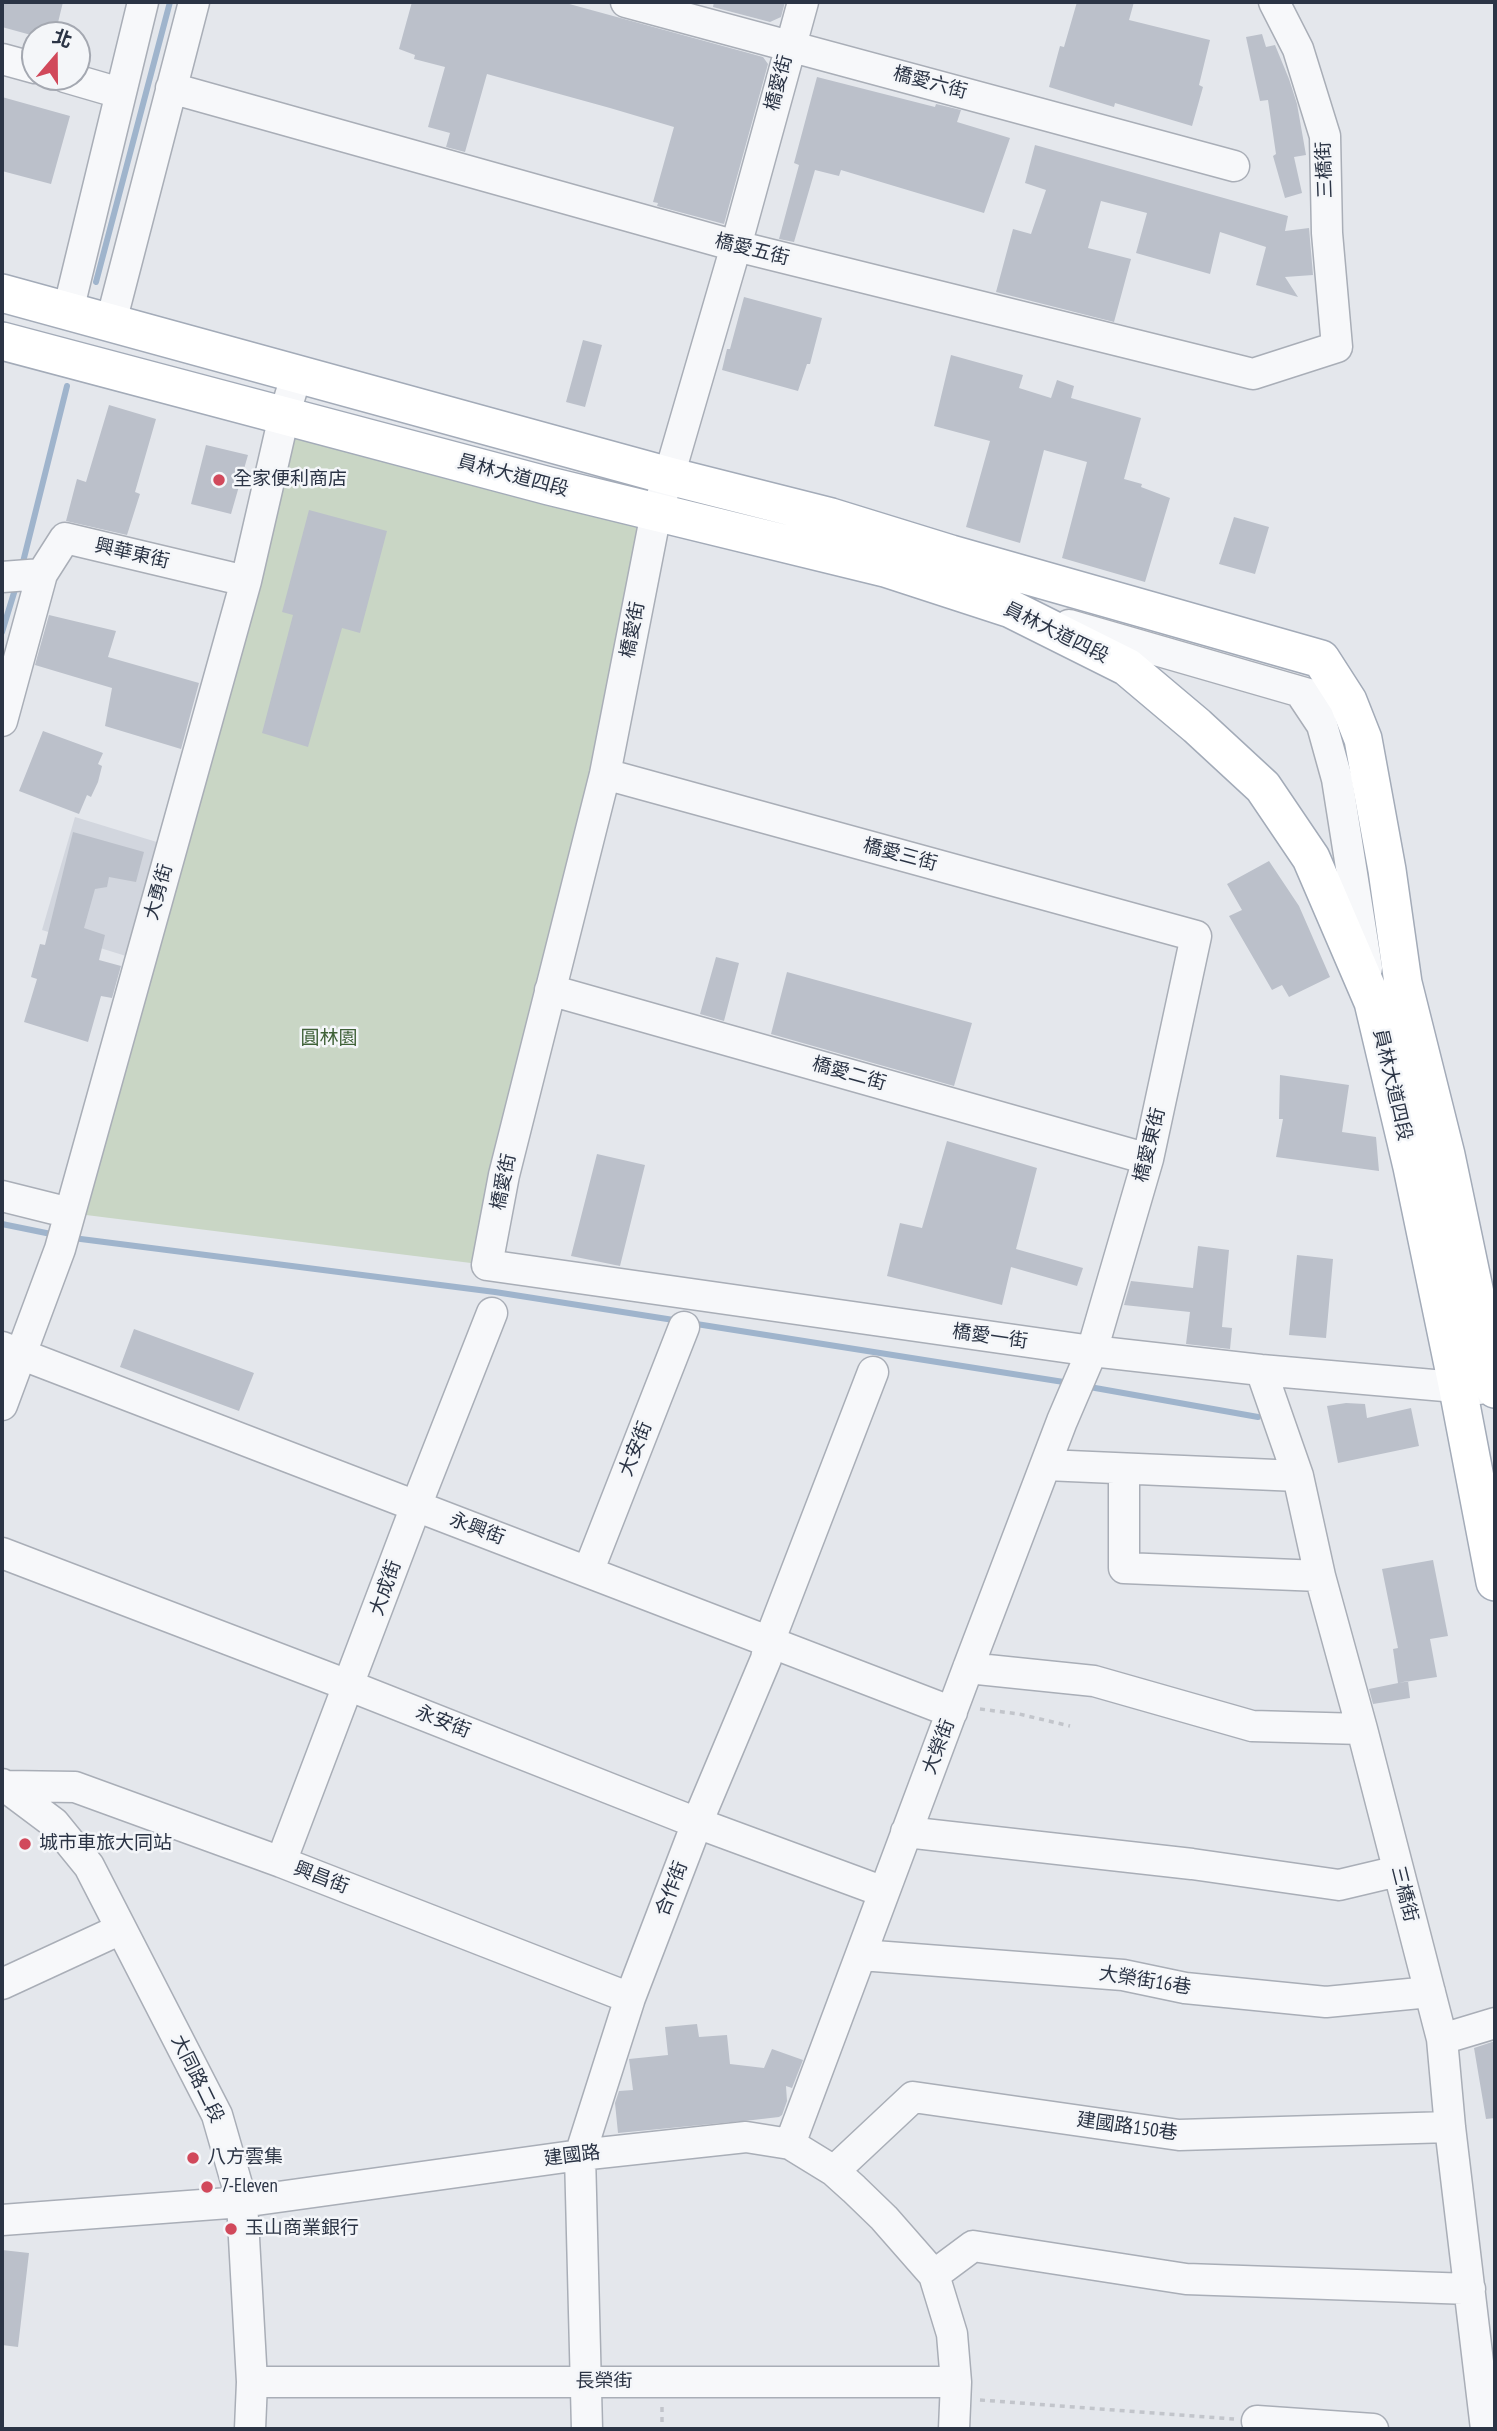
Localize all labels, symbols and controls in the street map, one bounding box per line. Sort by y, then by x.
north arrow [21,21,91,91]
text: 北 [49,24,76,53]
street label: 橋愛街 [761,53,797,113]
street label: 橋愛六街 [890,62,970,104]
street label: 三橋街 [1313,141,1337,199]
street label: 橋愛五街 [712,230,792,270]
street label: 員林大道四段 [455,450,571,502]
place label: 全家便利商店 [233,469,347,491]
marker: 全家便利商店 [211,472,227,488]
street label: 興華東街 [92,534,172,574]
street label: 員林大道四段 [1000,598,1112,668]
street label: 橋愛街 [616,600,650,660]
street label: 橋愛三街 [860,834,940,876]
street label: 大勇街 [140,861,178,923]
street label: 員林大道四段 [1368,1027,1416,1143]
park label: 圓林園 [301,1028,357,1050]
street label: 橋愛二街 [809,1053,889,1095]
street label: 橋愛東街 [1130,1105,1170,1185]
street label: 橋愛街 [487,1152,521,1212]
street label: 橋愛一街 [951,1320,1029,1354]
street label: 大安街 [615,1418,657,1480]
street label: 永興街 [446,1508,508,1550]
street label: 大成街 [366,1557,406,1619]
street label: 永安街 [412,1701,474,1743]
street label: 大榮街 [918,1716,960,1778]
place label: 城市車旅大同站 [39,1833,172,1855]
marker: 城市車旅大同站 [17,1836,33,1852]
street label: 興昌街 [290,1857,352,1899]
street label: 合作街 [651,1858,693,1920]
street label: 三橋街 [1386,1864,1422,1924]
street label: 大榮街16巷 [1097,1962,1193,2000]
street label: 大同路二段 [166,2031,228,2127]
street label: 建國路150巷 [1075,2109,1179,2145]
street label: 建國路 [542,2141,602,2171]
place label: 八方雲集 [207,2147,283,2169]
marker: 八方雲集 [185,2150,201,2166]
place label: 7-Eleven [221,2176,278,2198]
marker: 7-Eleven [199,2179,215,2195]
place label: 玉山商業銀行 [245,2218,359,2240]
marker: 玉山商業銀行 [223,2221,239,2237]
street label: 長榮街 [576,2371,632,2393]

